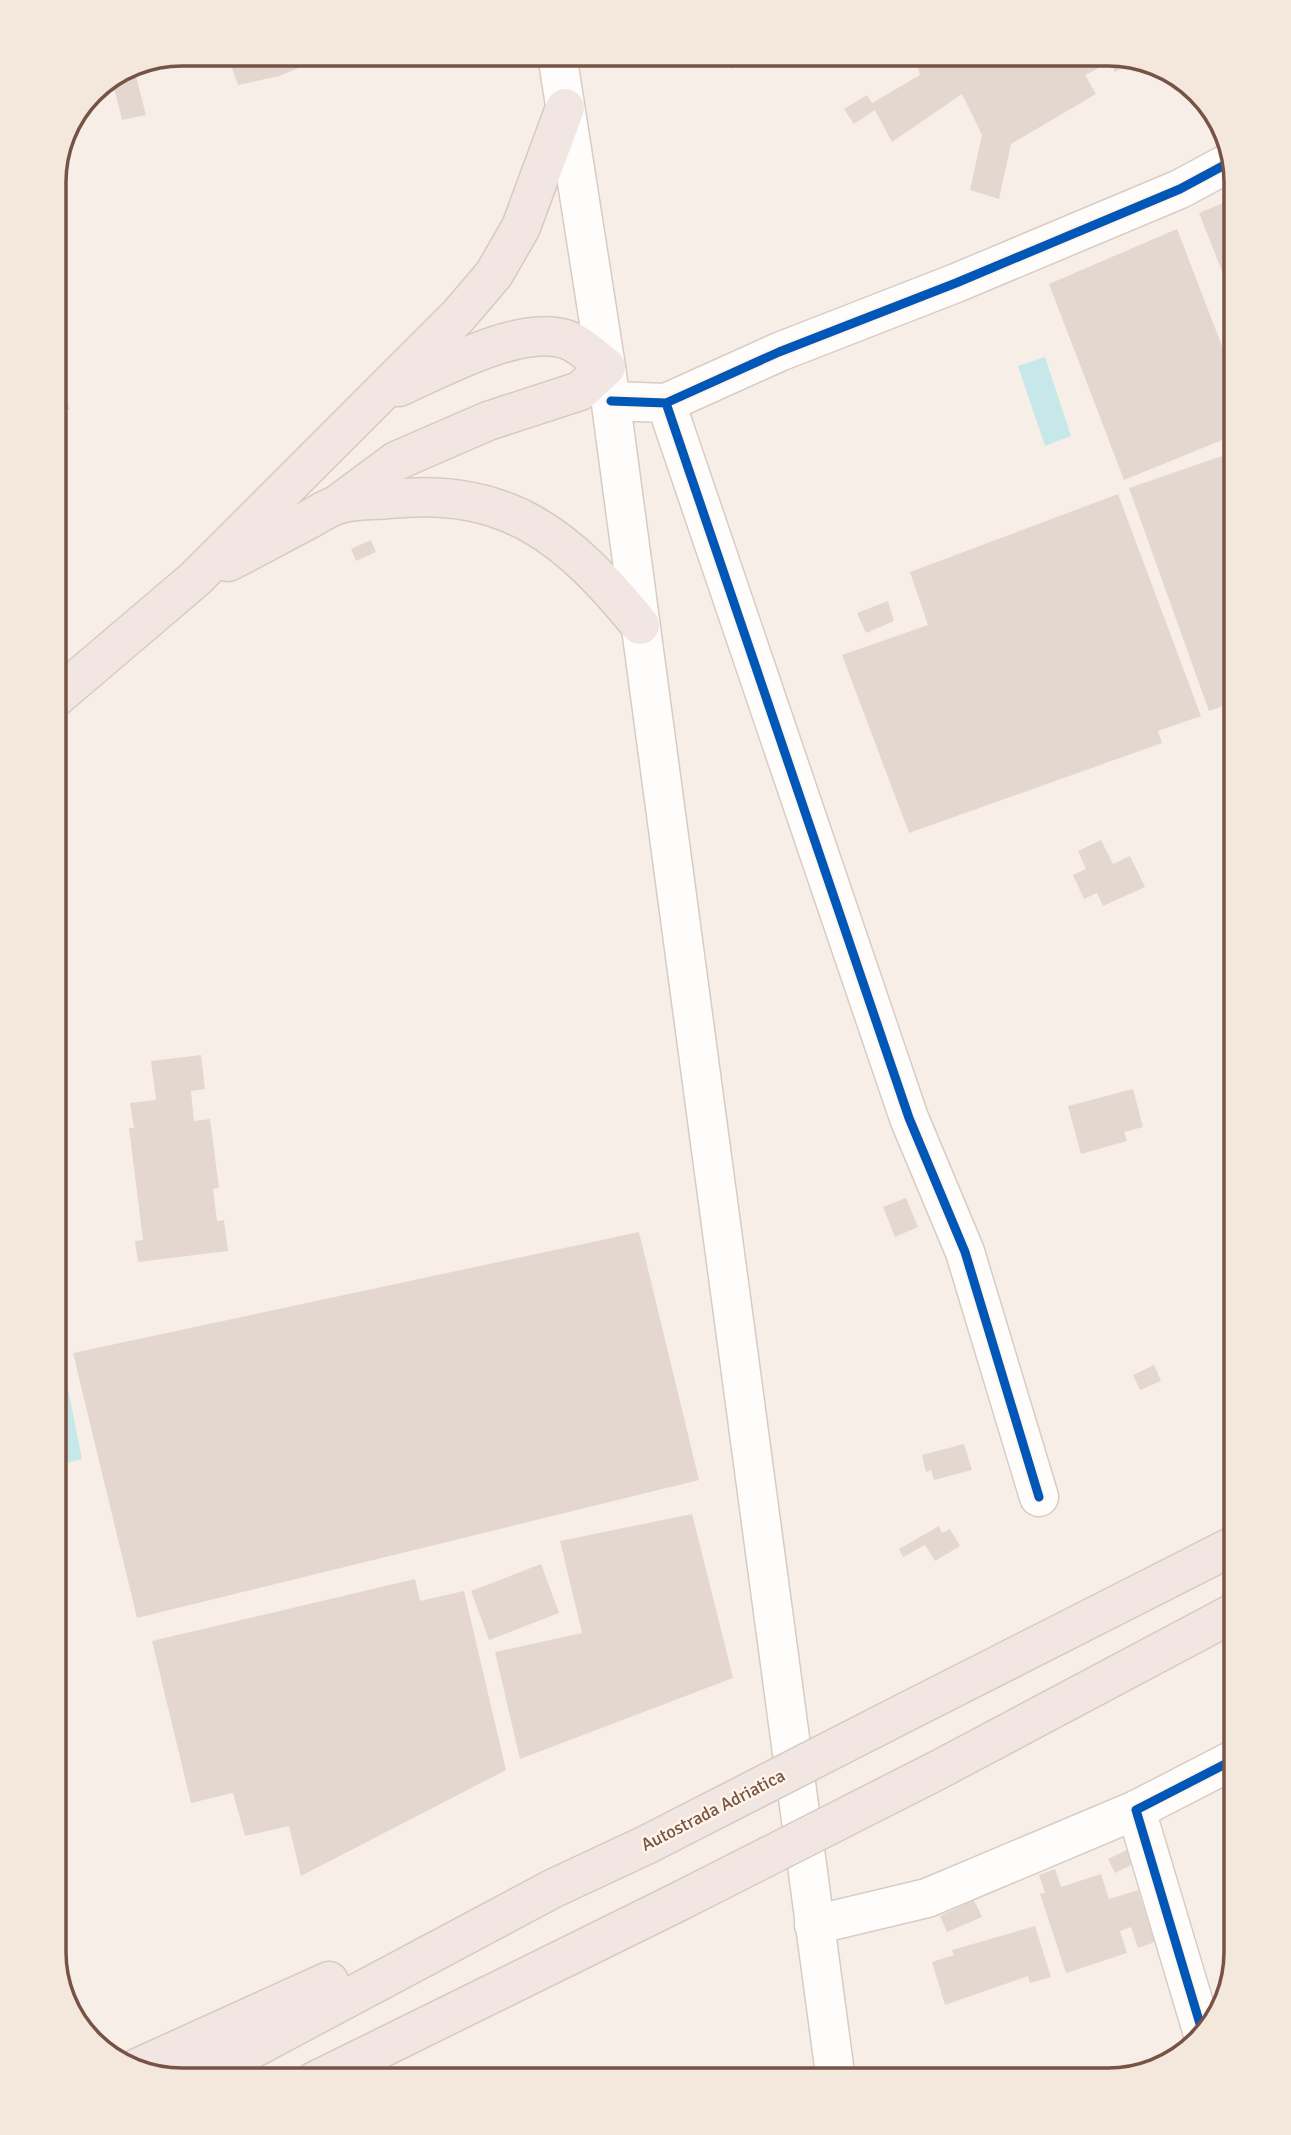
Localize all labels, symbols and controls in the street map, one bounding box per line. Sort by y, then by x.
street label: Autostrada Adriatica [637,1764,789,1856]

